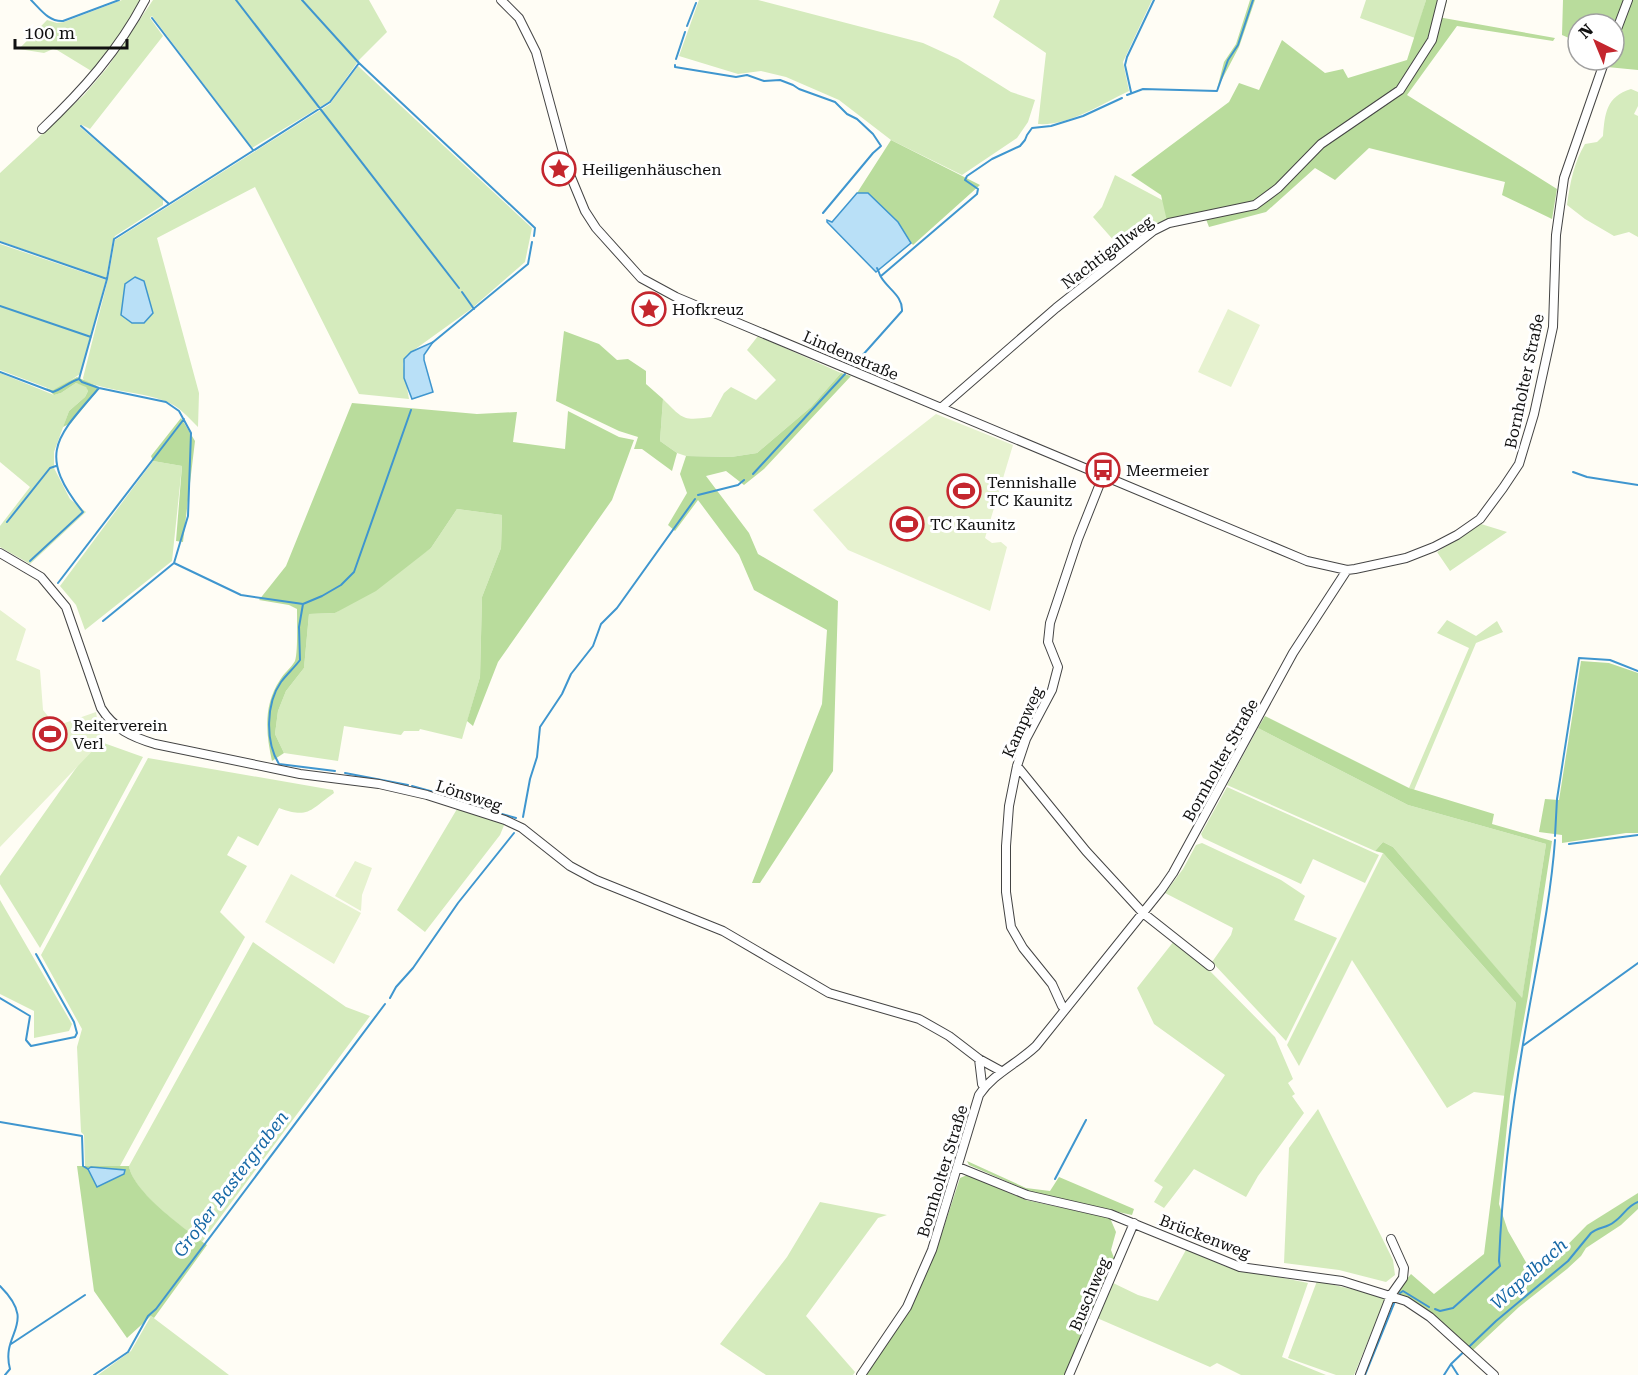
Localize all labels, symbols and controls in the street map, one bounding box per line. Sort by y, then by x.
scale bar [15,12,128,50]
north arrow [1566,12,1626,72]
text: N [1575,20,1597,43]
text: 100 m [24,22,75,43]
place icon: Heiligenhäuschen [541,151,577,187]
place label: Heiligenhäuschen [582,160,721,179]
street label: Nachtigallweg [1058,211,1157,293]
place icon: Hofkreuz [631,291,667,327]
place label: Hofkreuz [672,300,744,319]
street label: Bornholter Straße [1501,312,1548,450]
street label: Lindenstraße [800,327,902,384]
bus stop icon: Meermeier [1085,452,1121,488]
place label: Meermeier [1126,461,1210,480]
sports icon: Tennishalle TC Kaunitz [946,473,982,509]
place label: Tennishalle TC Kaunitz [987,473,1077,510]
sports icon: TC Kaunitz [889,506,925,542]
place label: TC Kaunitz [930,515,1015,534]
street label: Kampweg [998,683,1047,761]
street label: Bornholter Straße [1179,695,1262,825]
sports icon: Reiterverein Verl [32,716,68,752]
place label: Reiterverein Verl [73,716,168,753]
street label: Lönsweg [433,776,505,815]
street label: Bornholter Straße [913,1103,972,1240]
water label: Großer Bastergraben [169,1107,292,1261]
street label: Brückenweg [1157,1210,1254,1263]
water label: Wapelbach [1486,1234,1571,1313]
street label: Buschweg [1066,1254,1114,1334]

